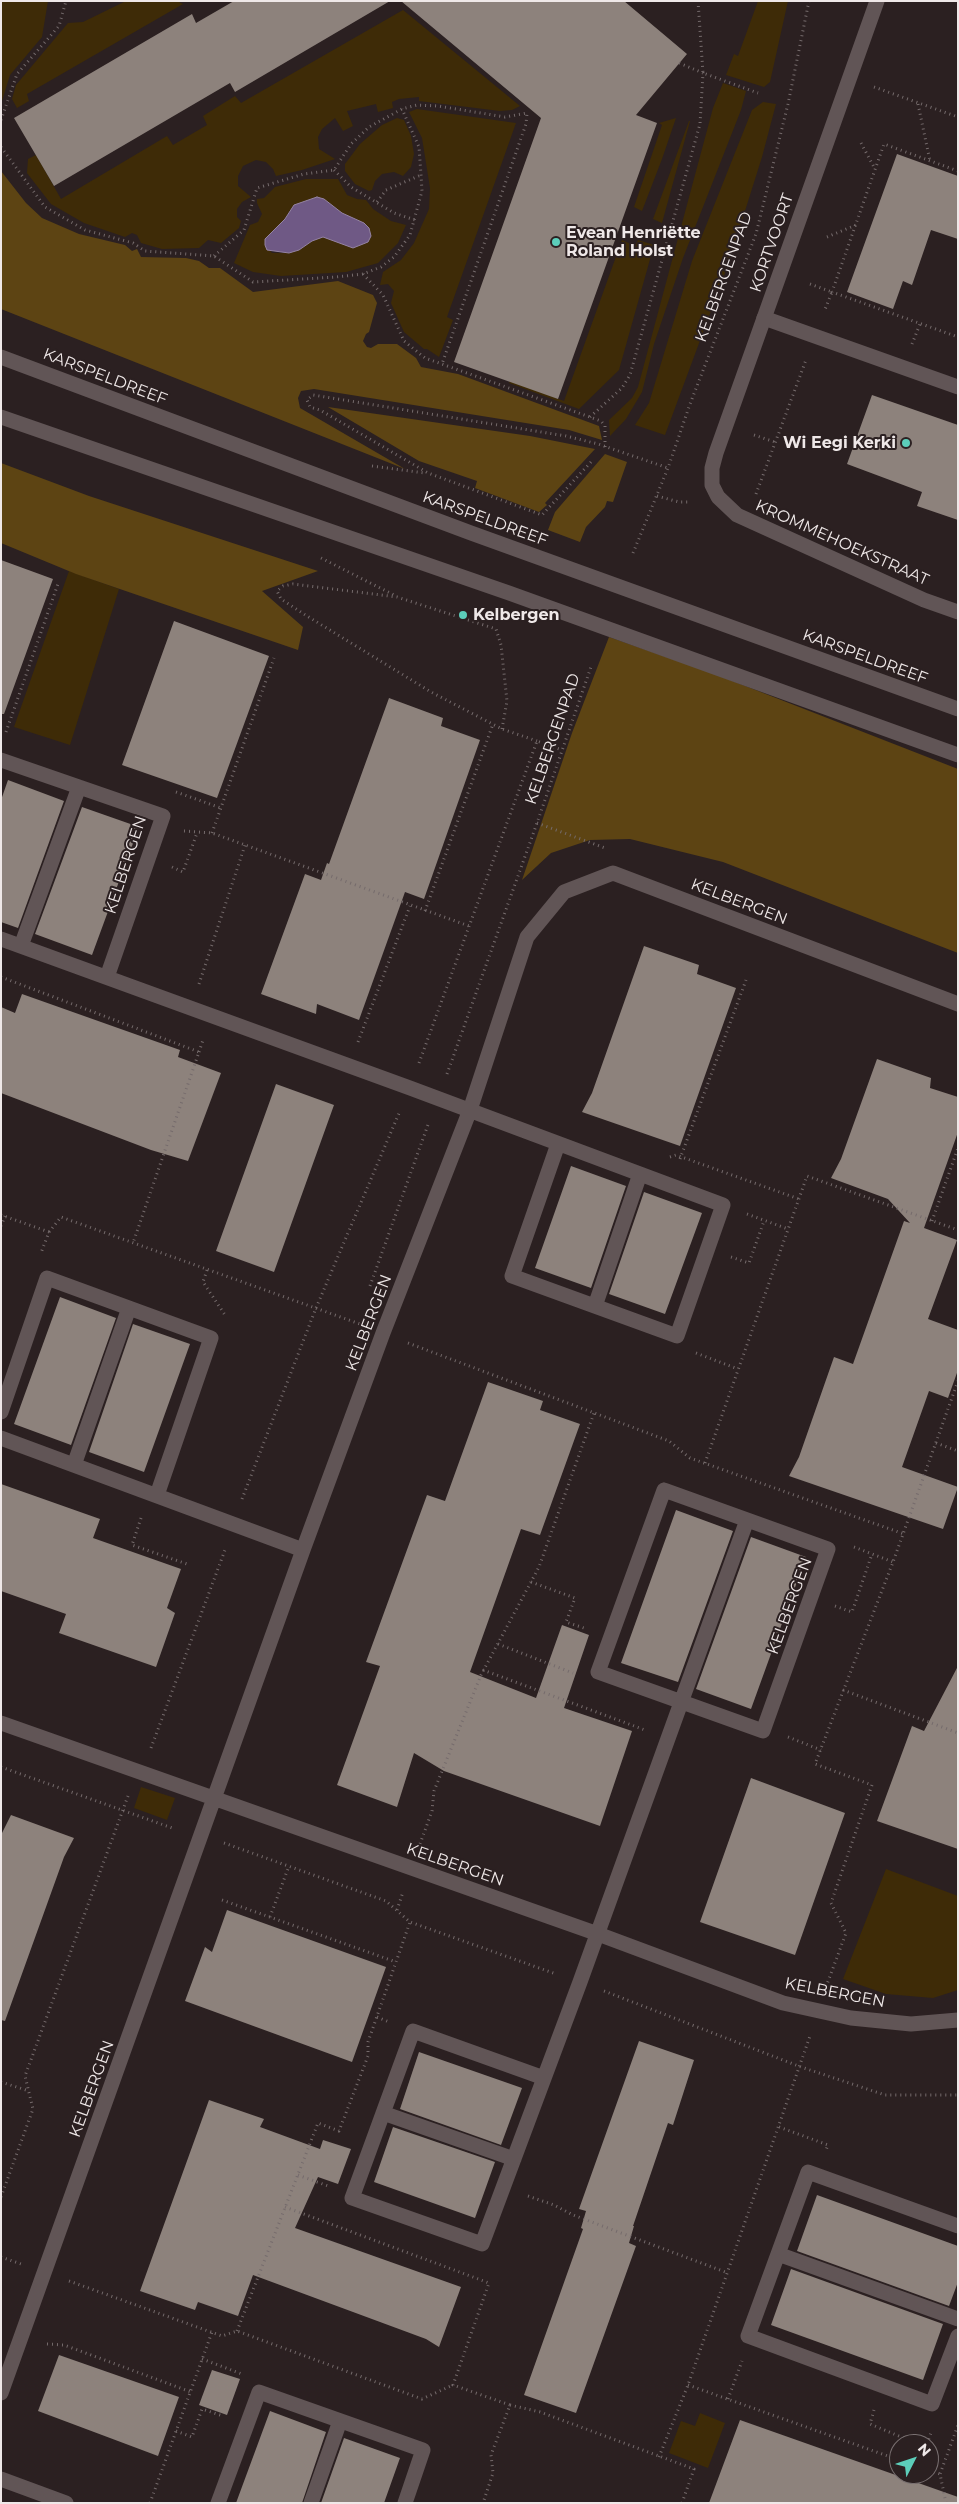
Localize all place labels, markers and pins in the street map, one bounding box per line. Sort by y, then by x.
place label: Evean Henriëtte Roland Holst [566,223,701,261]
marker: Evean Henriëtte Roland Holst [550,236,562,248]
place label: Wi Eegi Kerki [783,433,896,453]
marker: Wi Eegi Kerki [900,437,912,449]
place label: Kelbergen [473,605,560,625]
marker: Kelbergen [457,609,469,621]

